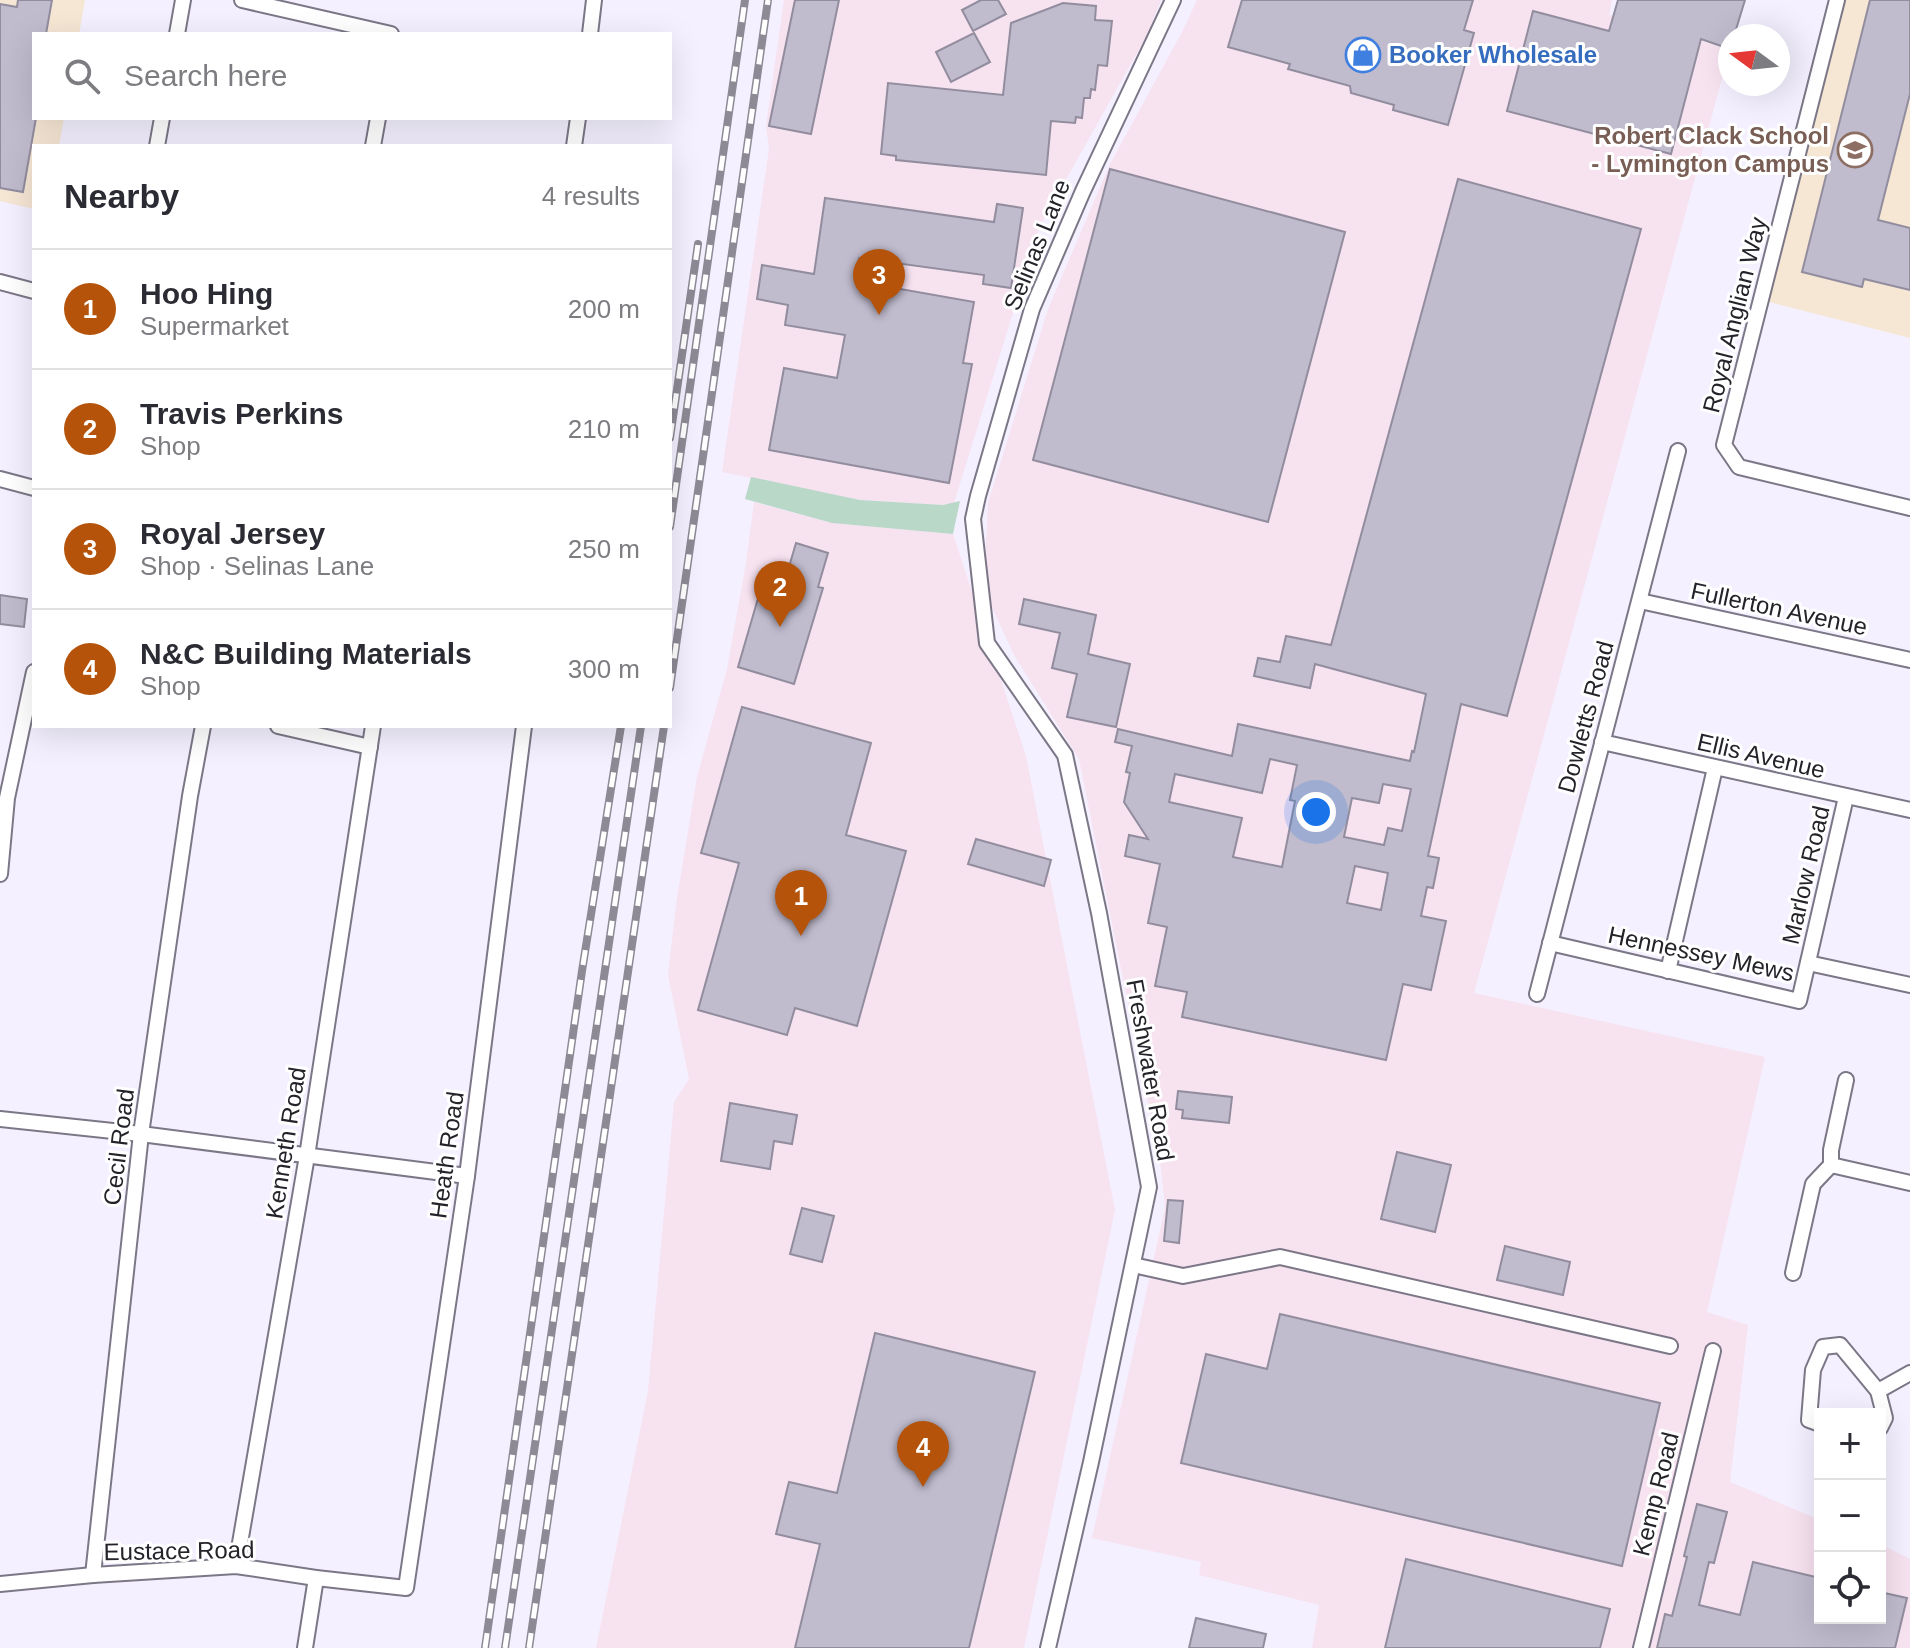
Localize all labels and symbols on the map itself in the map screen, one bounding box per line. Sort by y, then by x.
north arrow [1718,24,1790,96]
shop icon: Booker Wholesale [1344,36,1382,74]
place label: Booker Wholesale [1389,41,1597,68]
place label: Robert Clack School - Lymington Campus [1591,122,1829,177]
school or university icon: Robert Clack School - Lymington Campus [1836,131,1874,169]
street label: Selinas Lane [998,175,1075,314]
street label: Royal Anglian Way [1697,214,1772,415]
pin: 3 [853,249,905,315]
pin: 2 [754,561,806,627]
street label: Fullerton Avenue [1688,577,1870,640]
street label: Dowletts Road [1552,638,1619,796]
street label: Ellis Avenue [1695,728,1828,783]
your location [1296,792,1336,832]
street label: Marlow Road [1776,803,1835,947]
pin: 1 [775,870,827,936]
street label: Hennessey Mews [1606,921,1797,986]
street label: Freshwater Road [1121,977,1180,1163]
street label: Kenneth Road [260,1065,311,1221]
street label: Cecil Road [98,1087,139,1207]
street label: Heath Road [424,1090,469,1220]
pin: 4 [897,1421,949,1487]
street label: Kemp Road [1627,1429,1684,1559]
street label: Eustace Road [103,1536,255,1565]

